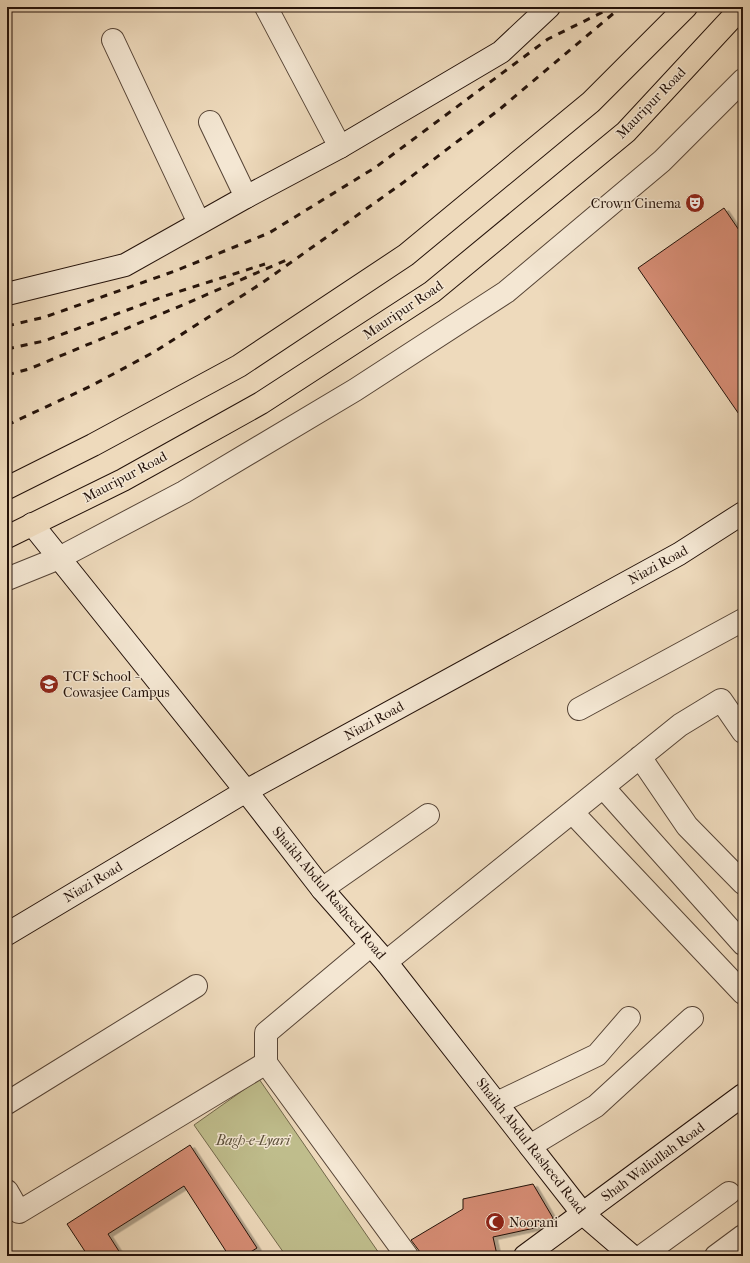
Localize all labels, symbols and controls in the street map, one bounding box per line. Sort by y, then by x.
street label: Mauripur Road [613,63,690,142]
theatre icon: Crown Cinema [684,192,706,214]
place label: Crown Cinema [591,195,682,212]
street label: Mauripur Road [360,277,447,343]
street label: Mauripur Road [80,448,170,506]
street label: Niazi Road [625,541,691,588]
place label: TCF School - Cowasjee Campus [63,668,170,701]
school or university icon: TCF School - Cowasjee Campus [38,673,60,695]
street label: Niazi Road [341,697,407,744]
street label: Shaikh Abdul Rasheed Road [269,823,390,963]
street label: Niazi Road [61,858,126,906]
street label: Shaikh Abdul Rasheed Road [473,1075,590,1218]
street label: Shah Waliullah Road [598,1119,708,1205]
park label: Bagh-e-Lyari [215,1132,291,1149]
mosque icon: Noorani [484,1211,506,1233]
place label: Noorani [509,1214,558,1231]

